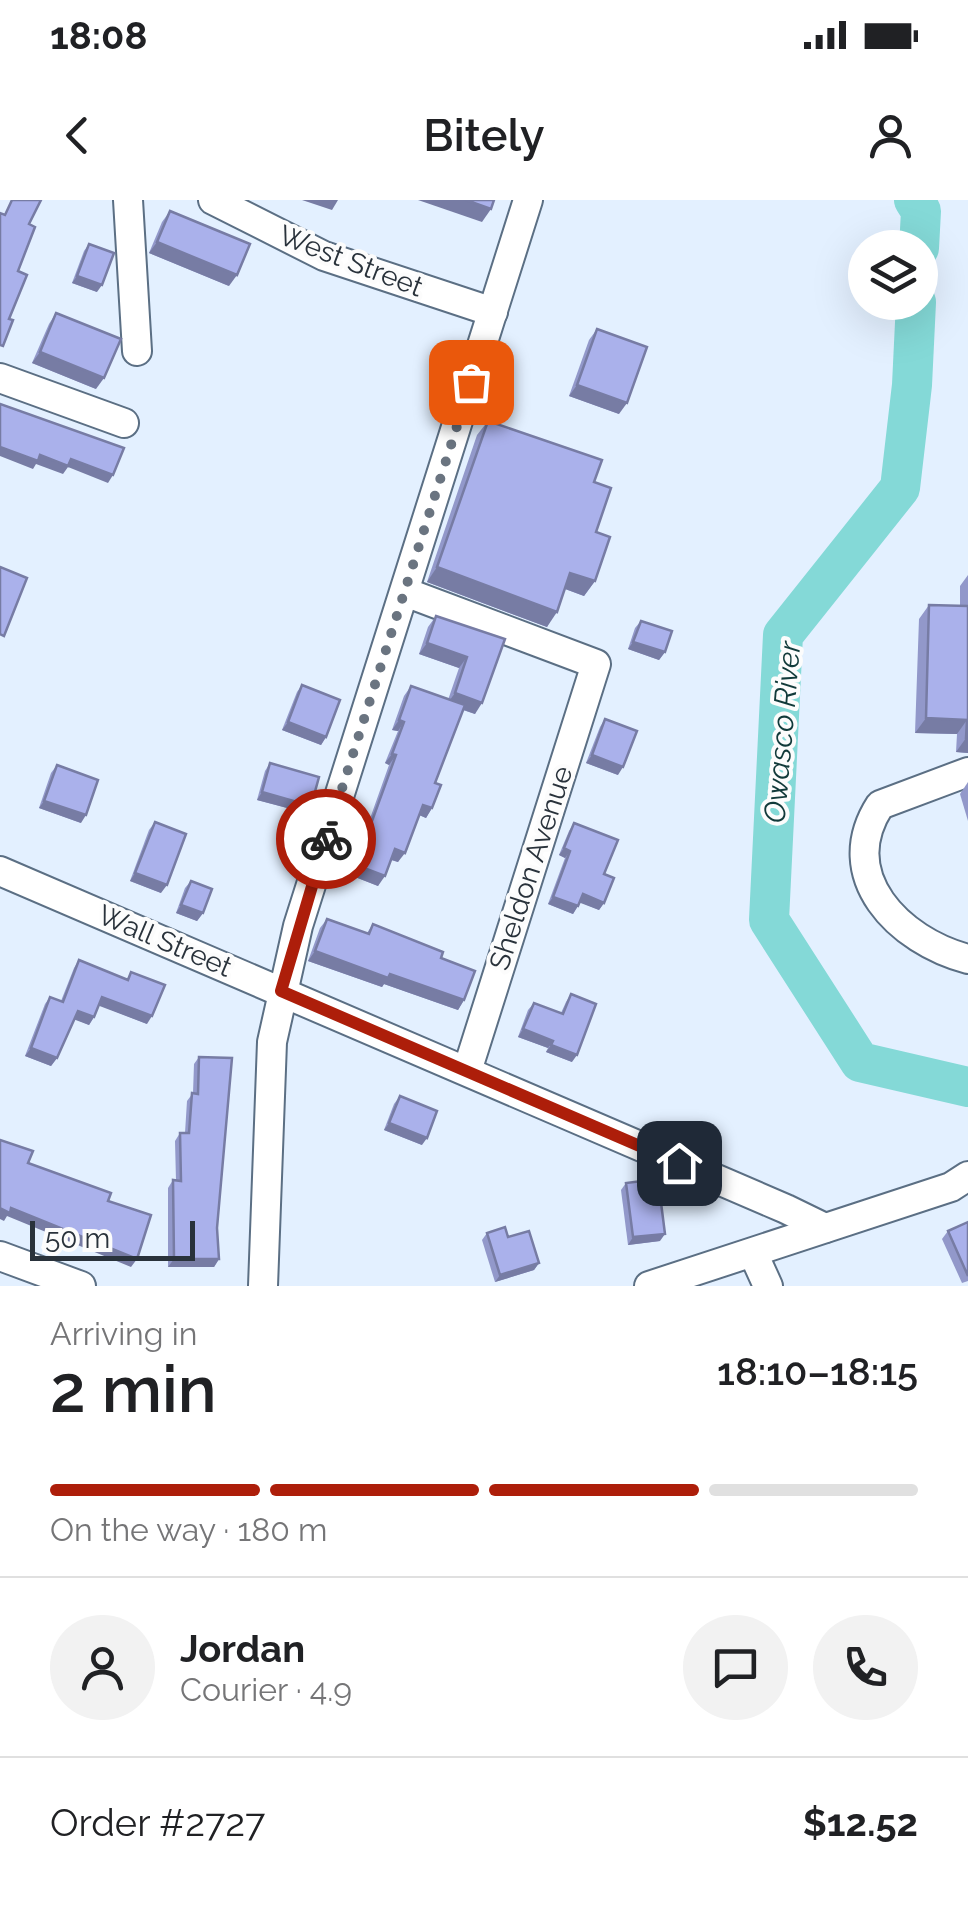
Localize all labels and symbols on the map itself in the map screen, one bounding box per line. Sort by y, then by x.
street label: West Street [274,218,428,304]
pin [429,340,514,425]
water label: Owasco River [757,638,808,824]
street label: Sheldon Avenue [483,762,579,974]
courier [276,789,376,889]
street label: Wall Street [93,898,237,984]
pin [637,1121,722,1206]
scale bar [30,1216,195,1260]

